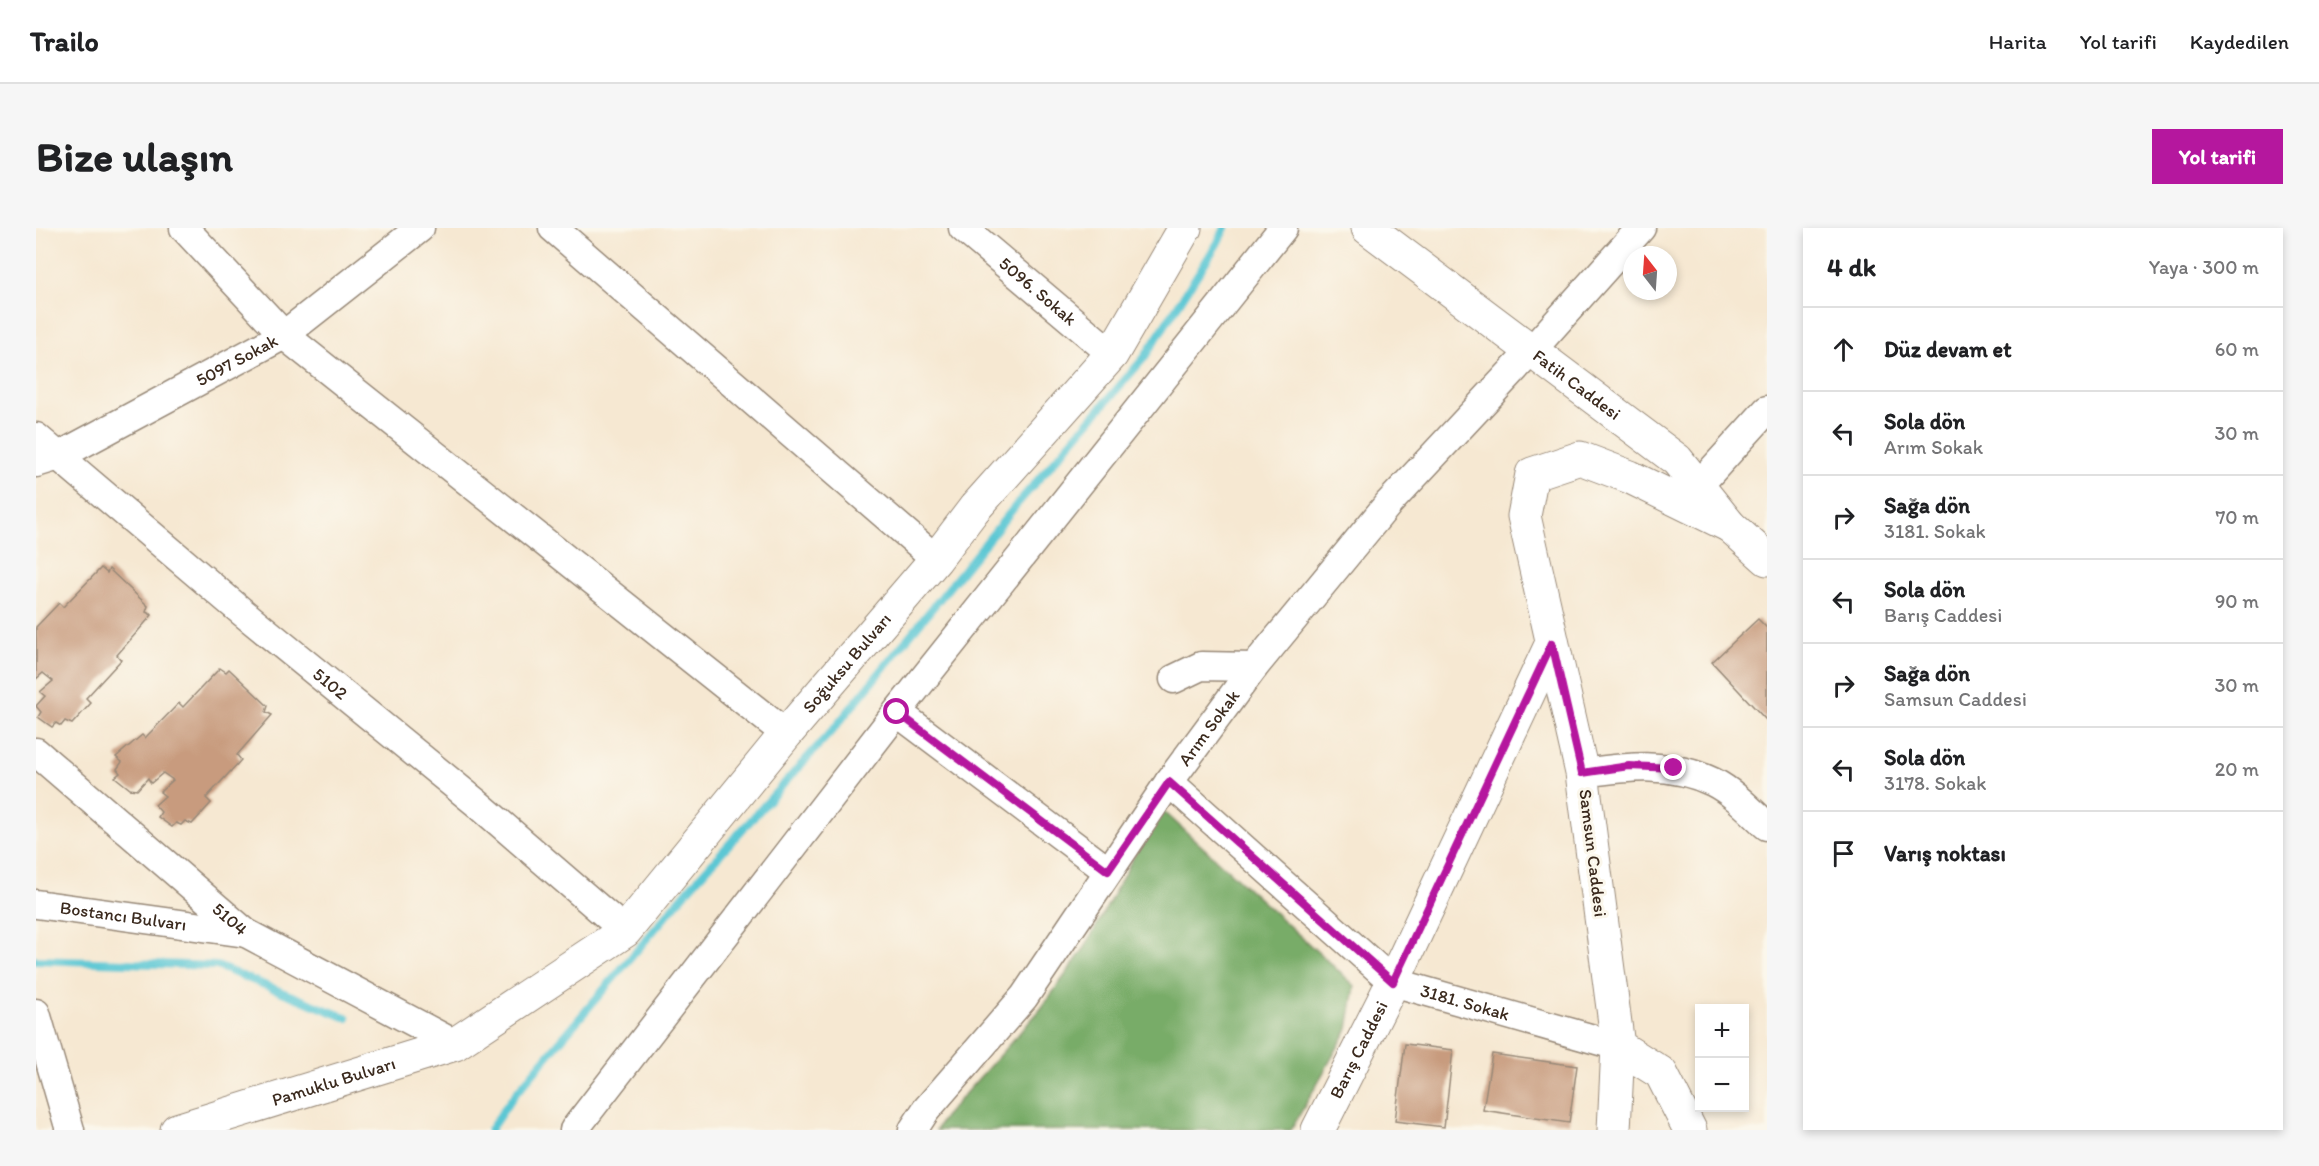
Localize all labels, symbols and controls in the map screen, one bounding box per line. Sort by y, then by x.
text: Trailo [30,24,99,58]
text: Harita [1989,29,2047,54]
text: Yol tarifi [2080,29,2157,54]
text: Kaydedilen [2190,29,2289,54]
button: Yol tarifi [2152,129,2283,184]
text: Bize ulaşın [36,131,233,182]
north arrow [1623,246,1677,300]
text: 4 dk [1827,251,1876,283]
street label: 5096. Sokak [995,252,1081,330]
text: Yaya · 300 m [2149,255,2259,279]
street label: 5097 Sokak [192,329,282,391]
icon: ahead [1827,333,1860,366]
text: Düz devam et [1884,336,2011,363]
text: 60 m [2215,337,2259,361]
street label: Fatih Caddesi [1528,345,1625,425]
text: Sola dön [1884,408,1965,435]
icon: left [1827,417,1860,450]
text: 30 m [2214,421,2259,445]
text: Arım Sokak [1884,435,1983,459]
text: Sağa dön [1884,492,1970,519]
icon: right [1827,501,1860,534]
text: 70 m [2215,505,2259,529]
text: 3181. Sokak [1884,519,1986,543]
text: Sola dön [1884,576,1965,603]
icon: left [1827,585,1860,618]
text: 90 m [2215,589,2259,613]
text: Barış Caddesi [1884,603,2002,627]
street label: Soğuksu Bulvarı [798,608,896,718]
text: Sağa dön [1884,660,1970,687]
street label: 5102 [308,663,352,705]
icon: right [1827,669,1860,702]
text: 30 m [2214,673,2259,697]
street label: Arım Sokak [1174,685,1245,770]
text: Samsun Caddesi [1884,687,2027,711]
route start [883,698,909,724]
text: Sola dön [1884,744,1965,771]
icon: left [1827,753,1860,786]
route end [1660,754,1686,780]
text: 20 m [2215,757,2259,781]
text: 3178. Sokak [1884,771,1986,795]
street label: Samsun Caddesi [1574,788,1612,918]
icon: arrive [1827,837,1860,870]
text: Varış noktası [1884,840,2006,867]
street label: Bostancı Bulvarı [59,896,188,936]
street label: 5104 [208,898,252,941]
street label: 3181. Sokak [1418,979,1512,1026]
street label: Barış Caddesi [1325,997,1393,1102]
map controls [1695,1004,1749,1112]
button: + [1695,1004,1749,1058]
street label: Pamuklu Bulvarı [269,1052,398,1111]
button: − [1695,1058,1749,1112]

